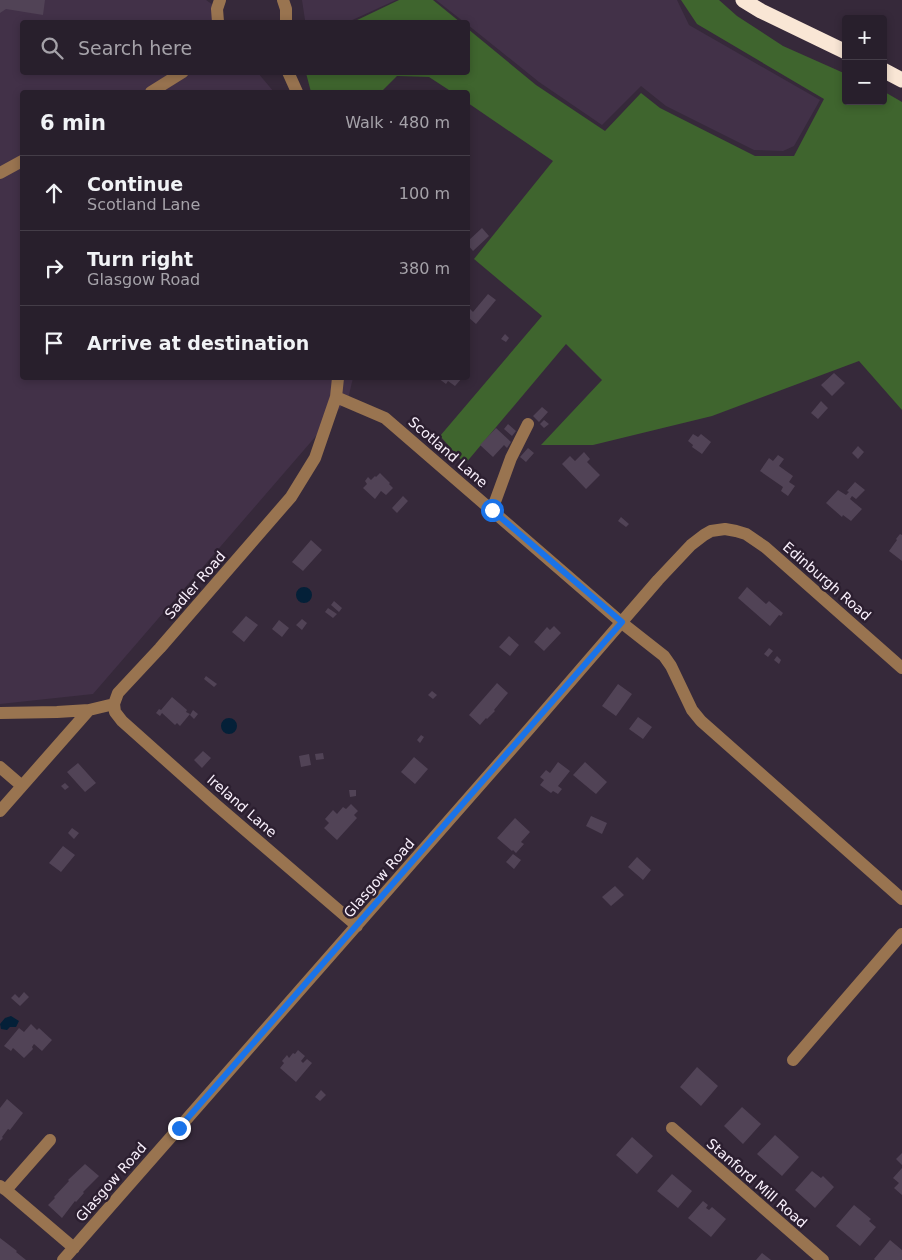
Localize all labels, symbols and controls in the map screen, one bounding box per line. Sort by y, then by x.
map controls [842,15,887,105]
button: + [842,15,887,60]
search box [20,20,470,75]
icon: search [38,34,66,62]
text: Search here [78,37,192,59]
button: − [842,60,887,105]
text: 6 min [40,111,106,135]
text: Walk · 480 m [345,113,450,132]
text: Continue [87,173,183,195]
icon: ahead [40,179,68,207]
text: 100 m [399,184,450,203]
text: Scotland Lane [87,195,200,214]
text: Turn right [87,248,193,270]
icon: right [40,254,68,282]
text: 380 m [399,259,450,278]
text: Glasgow Road [87,270,200,289]
icon: arrive [40,329,68,357]
text: Arrive at destination [87,332,309,354]
street label: Scotland Lane [405,413,491,491]
route start [481,499,504,522]
street label: Edinburgh Road [780,539,874,623]
street label: Sadler Road [161,548,229,622]
street label: Ireland Lane [204,772,280,840]
street label: Glasgow Road [340,835,418,921]
route end [168,1117,191,1140]
street label: Stanford Mill Road [704,1135,810,1231]
street label: Glasgow Road [72,1139,150,1225]

